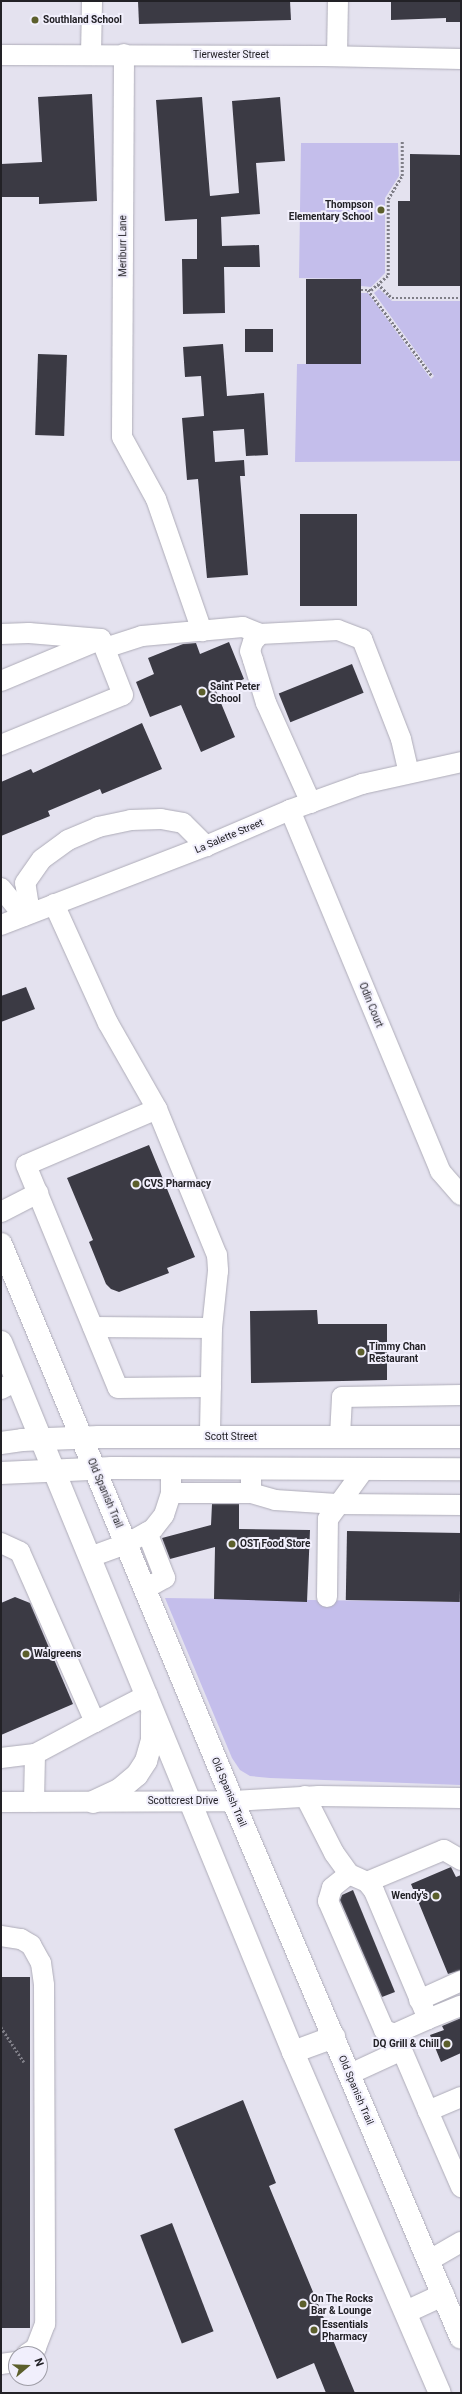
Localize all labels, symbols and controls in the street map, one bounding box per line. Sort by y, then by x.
place label: Southland School [43,14,122,26]
marker: Southland School [30,15,40,25]
street label: Tierwester Street [193,49,269,61]
place label: Thompson Elementary School [289,198,373,222]
marker: Thompson Elementary School [376,205,386,215]
street label: Meriburr Lane [117,215,129,277]
place label: Saint Peter School [210,680,260,704]
marker: Saint Peter School [197,687,207,697]
street label: La Salette Street [193,816,265,856]
street label: Odin Court [357,981,385,1029]
place label: CVS Pharmacy [144,1178,211,1190]
marker: CVS Pharmacy [131,1179,141,1189]
place label: Timmy Chan Restaurant [369,1340,426,1364]
marker: Timmy Chan Restaurant [356,1347,366,1357]
street label: Scott Street [205,1431,257,1443]
street label: Old Spanish Trail [85,1456,125,1530]
place label: OST Food Store [240,1538,311,1550]
marker: OST Food Store [227,1539,237,1549]
place label: Walgreens [34,1648,81,1660]
marker: Walgreens [21,1649,31,1659]
street label: Old Spanish Trail [209,1755,249,1829]
street label: Scottcrest Drive [148,1795,218,1807]
place label: Wendy's [391,1890,428,1902]
marker: Wendy's [431,1891,441,1901]
place label: DQ Grill & Chill [373,2038,439,2050]
marker: DQ Grill & Chill [442,2039,452,2049]
street label: Old Spanish Trail [336,2053,376,2127]
place label: On The Rocks Bar & Lounge [311,2292,373,2316]
marker: On The Rocks Bar & Lounge [298,2299,308,2309]
place label: Essentials Pharmacy [322,2318,368,2342]
marker: Essentials Pharmacy [309,2325,319,2335]
north arrow [8,2346,48,2386]
text: N [31,2356,46,2368]

